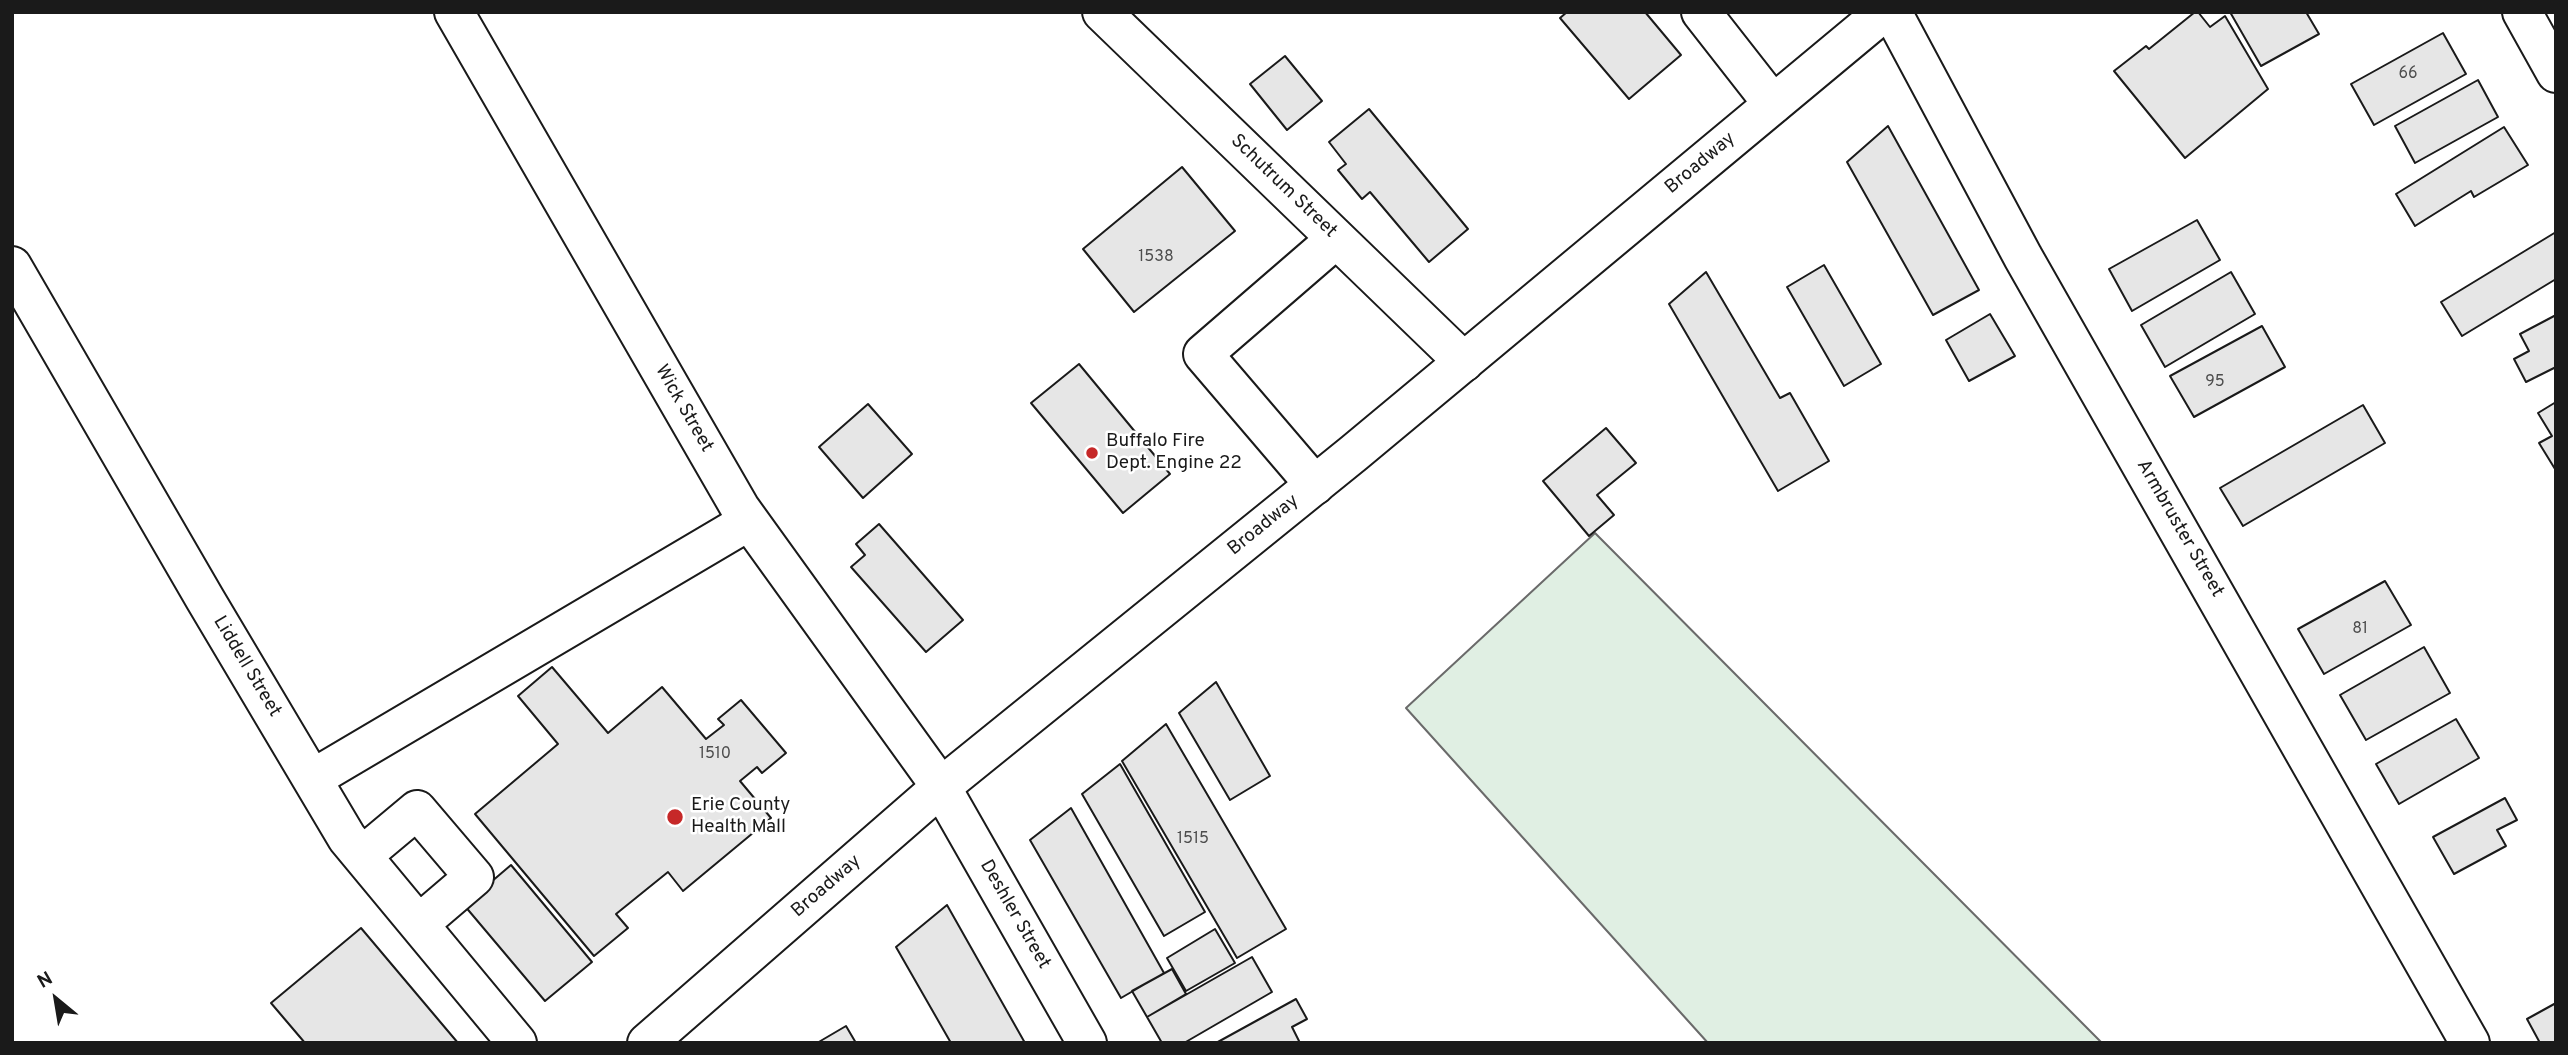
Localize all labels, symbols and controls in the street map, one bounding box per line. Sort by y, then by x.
house number: 66 [2398,65,2418,85]
street label: Broadway [1661,128,1741,200]
street label: Schutrum Street [1225,130,1341,244]
house number: 1538 [1138,248,1174,268]
street label: Wick Street [649,361,717,457]
house number: 95 [2205,373,2225,393]
place label: Buffalo Fire Dept. Engine 22 [1106,431,1242,475]
marker: Buffalo Fire Dept. Engine 22 [1084,445,1100,461]
street label: Armbruster Street [2130,456,2228,602]
street label: Broadway [1224,491,1304,561]
street label: Liddell Street [207,612,285,722]
house number: 81 [2352,620,2368,640]
house number: 1510 [699,745,731,765]
place label: Erie County Health Mall [691,795,790,839]
marker: Erie County Health Mall [665,807,685,827]
house number: 1515 [1177,830,1209,850]
street label: Broadway [788,851,866,923]
street label: Deshler Street [974,856,1054,974]
north arrow [21,964,91,1034]
text: N [34,967,57,995]

